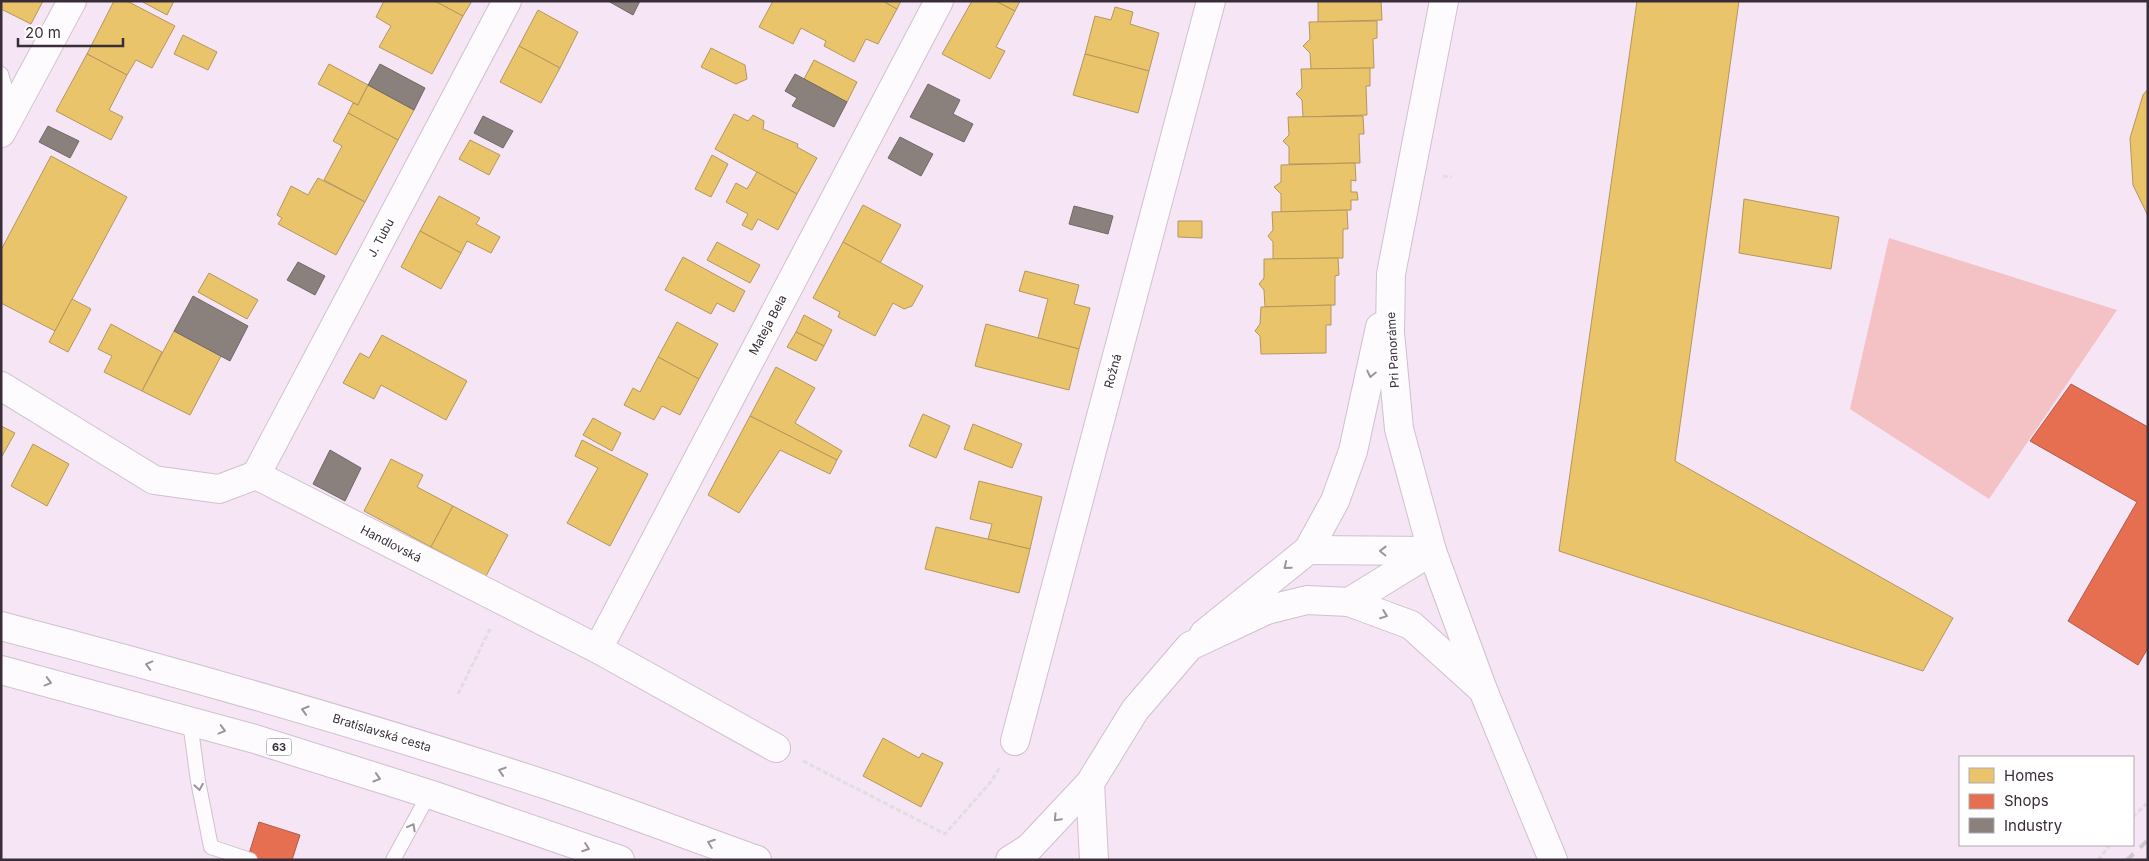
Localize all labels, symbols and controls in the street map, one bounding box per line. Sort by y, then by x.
scale bar [18,15,122,47]
text: 20 m [25,23,61,42]
street label: J. Tubu [364,216,397,260]
street label: Mateja Bela [745,292,790,357]
street label: Pri Panoráme [1383,312,1402,388]
street label: Rožná [1101,352,1124,390]
one-way arrow [1366,369,1377,378]
street label: Handlovská [358,522,424,565]
one-way arrow [1379,546,1387,556]
one-way arrow [1284,561,1293,569]
one-way arrow [1379,609,1388,619]
one-way arrow [144,660,153,671]
one-way arrow [44,677,52,687]
one-way arrow [301,705,309,715]
street label: Bratislavská cesta [331,710,433,755]
one-way arrow [217,725,225,735]
road number: 63 [266,739,292,756]
legend [1959,756,2134,846]
one-way arrow [499,766,507,776]
text: Homes [2004,766,2054,785]
one-way arrow [373,772,381,782]
one-way arrow [194,783,204,792]
text: Shops [2004,791,2049,810]
one-way arrow [1054,813,1063,822]
text: Industry [2004,816,2063,835]
one-way arrow [405,823,415,832]
one-way arrow [707,839,715,849]
one-way arrow [581,842,590,852]

